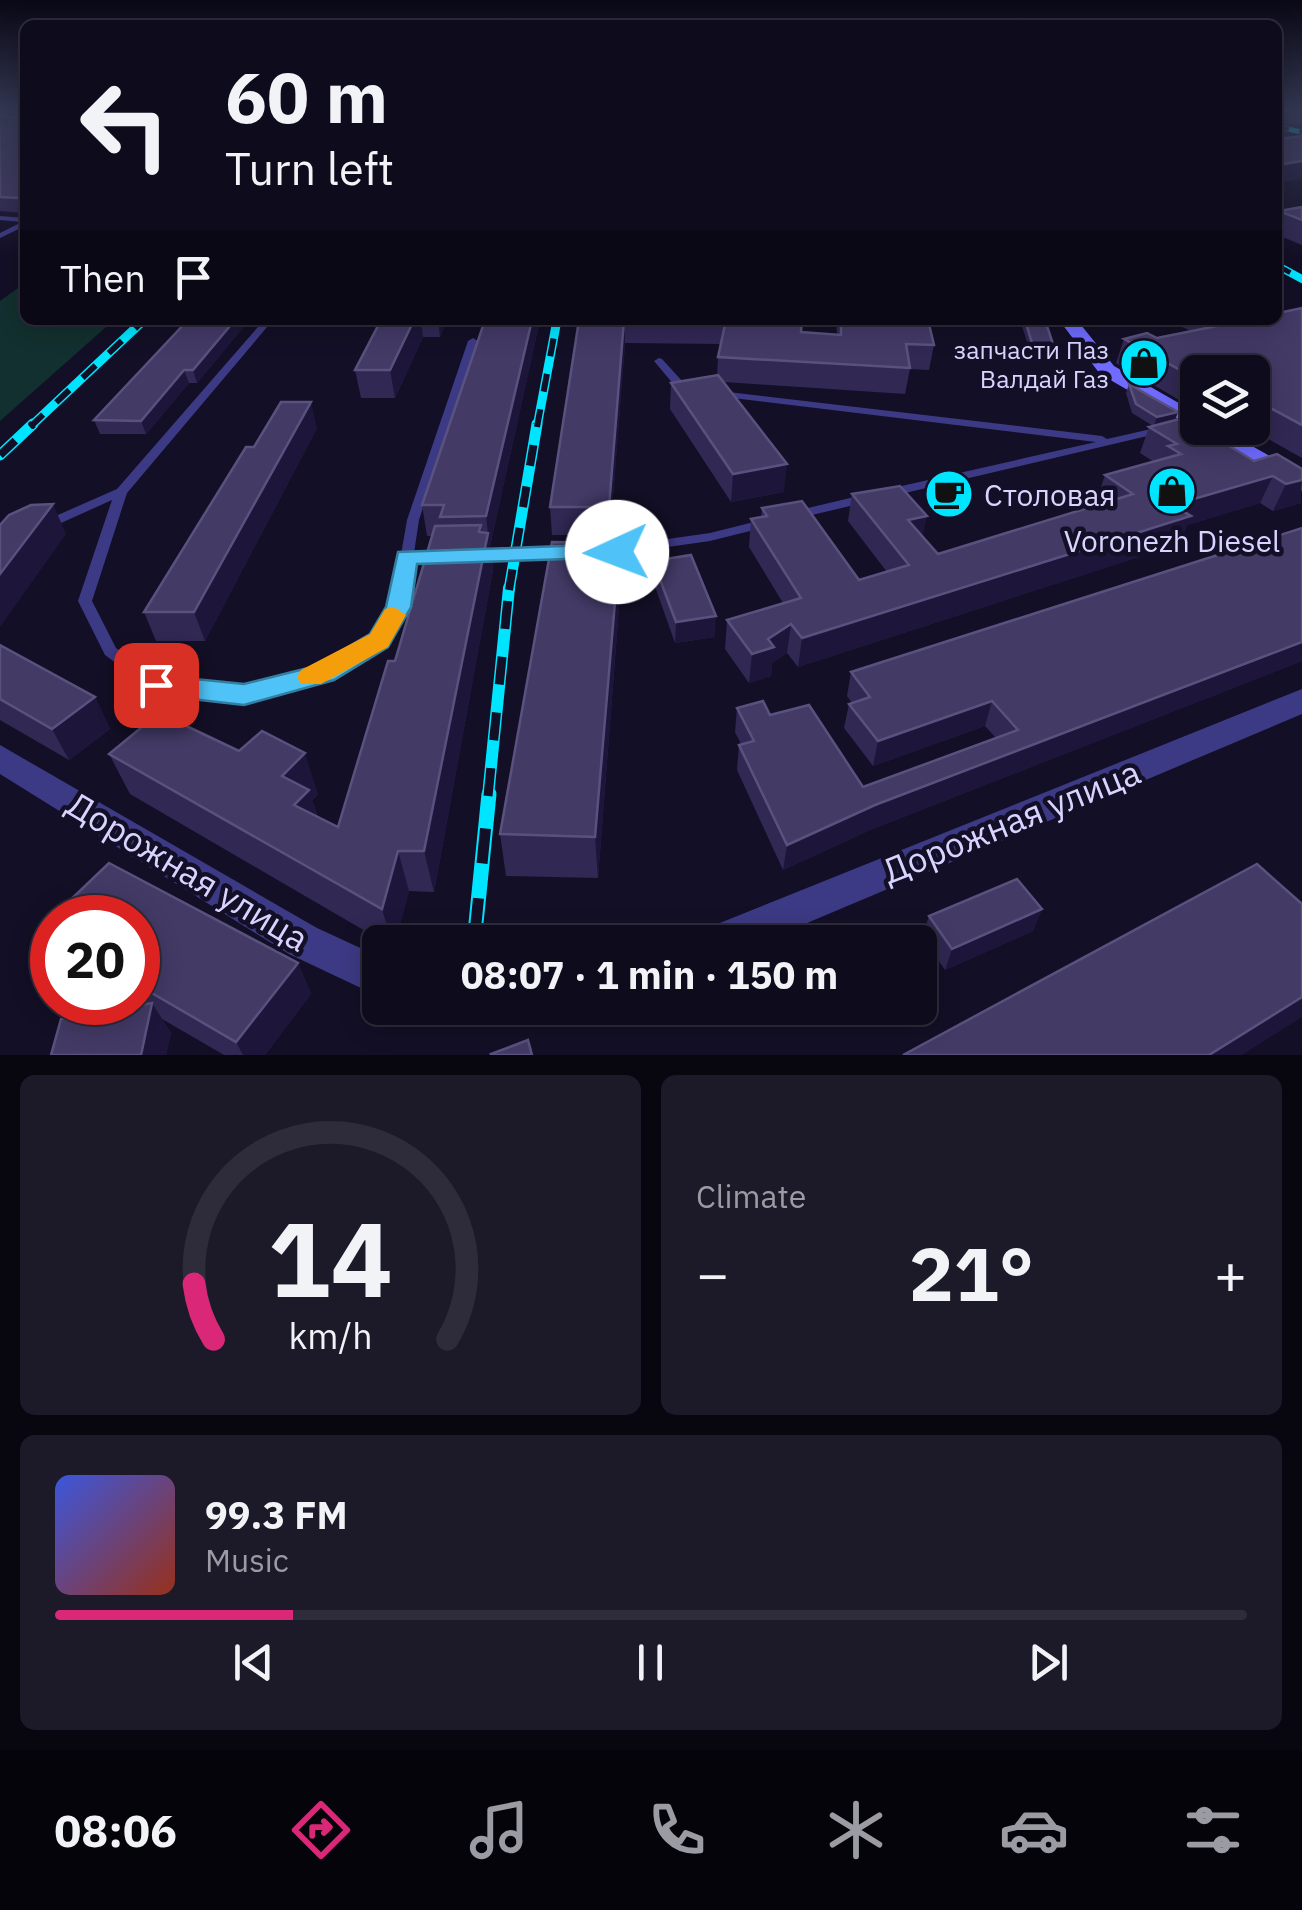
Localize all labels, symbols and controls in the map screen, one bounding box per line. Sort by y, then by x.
text: 60 m [225,51,388,142]
icon: left [60,60,190,190]
text: Turn left [225,139,394,197]
icon: arrive [166,250,221,305]
text: Then [60,253,146,302]
place label: запчасти Паз Валдай Газ [954,333,1109,395]
shop icon: запчасти Паз Валдай Газ [1118,337,1170,389]
map controls [1180,355,1270,445]
button: layers [1180,355,1270,445]
shop icon: Voronezh Diesel [1146,465,1198,517]
cafe icon: Столовая [923,468,975,520]
place label: Столовая [984,475,1116,514]
position arrow [565,500,669,604]
place label: Voronezh Diesel [1064,521,1280,560]
pin [114,643,199,728]
icon: arrive [129,658,184,713]
street label: Дорожная улица [875,748,1147,894]
street label: Дорожная улица [59,781,317,961]
speed limit sign: 20 [30,895,160,1025]
text: 08:07 · 1 min · 150 m [461,950,838,999]
text: Climate [696,1175,806,1217]
text: 14 [268,1190,393,1326]
text: 21° [909,1224,1034,1322]
text: − [696,1238,729,1309]
text: + [1214,1238,1247,1309]
text: km/h [288,1312,373,1359]
text: 99.3 FM [205,1490,348,1539]
text: Music [205,1539,289,1581]
icon: previous [226,1635,281,1690]
icon: pause [623,1635,678,1690]
icon: next [1021,1635,1076,1690]
icon: directions [286,1795,356,1865]
icon: music [464,1795,534,1865]
icon: phone [642,1795,712,1865]
icon: climate [821,1795,891,1865]
icon: car [999,1795,1069,1865]
icon: filters [1178,1795,1248,1865]
text: 08:06 [54,1801,177,1859]

